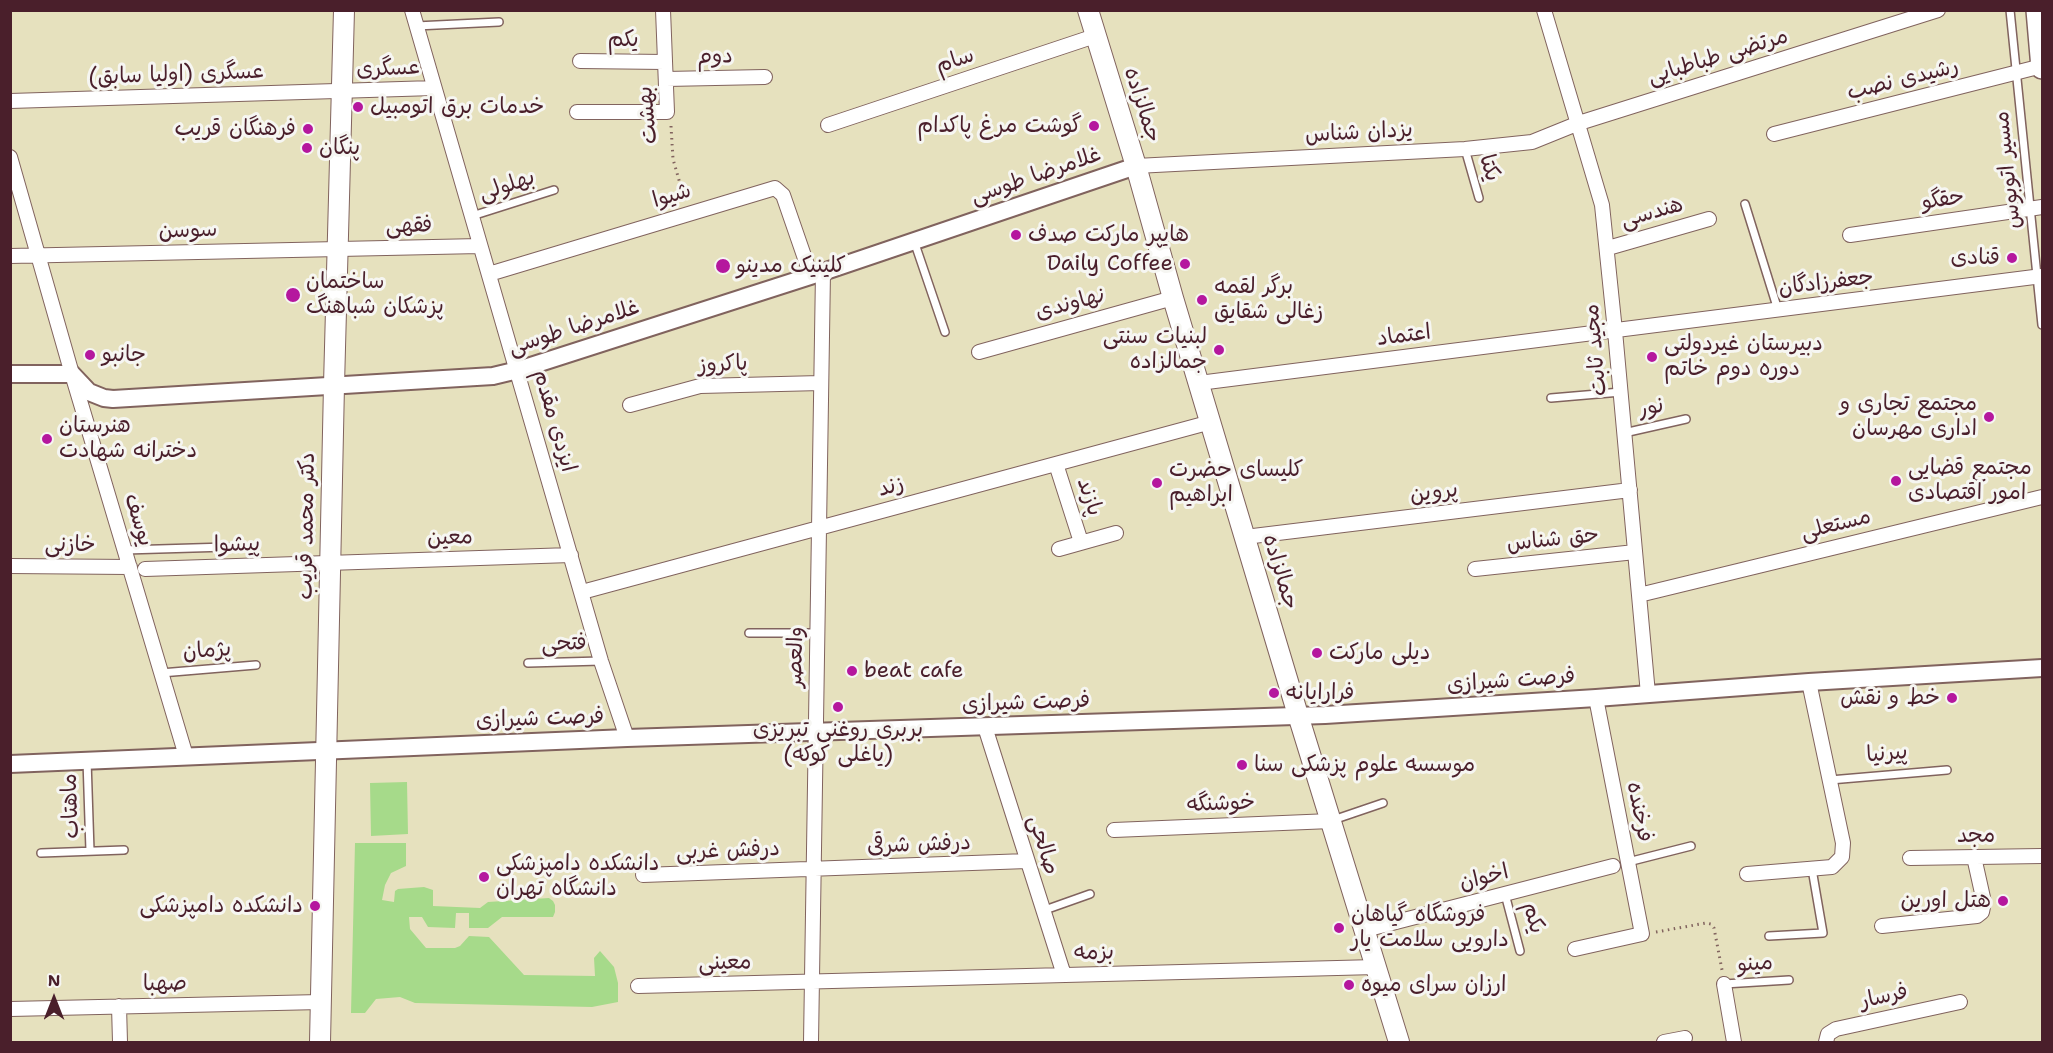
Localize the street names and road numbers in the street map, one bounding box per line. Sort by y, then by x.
street label: مرتضی طباطبایی [1645,23,1791,91]
street label: یکم [607,27,639,53]
street label: سام [932,42,978,80]
street label: دوم [697,43,733,71]
street label: رشیدی نصب [1844,53,1962,107]
street label: عسگری [356,55,420,83]
street label: عسگری (اولیا سابق) [88,59,264,91]
street label: جمالزاده [1118,64,1166,146]
street label: بهشت [632,85,664,145]
street label: مسیر اتوبوس [1989,110,2027,230]
street label: یزدان شناس [1304,117,1414,149]
street label: غلامرضا طوسی [967,141,1105,211]
street label: یکتا [1473,151,1505,185]
street label: بهلولی [476,165,538,207]
street label: شیوا [649,178,695,214]
street label: حقگو [1920,184,1966,216]
street label: هندسی [1618,192,1686,234]
street label: فقهی [385,212,433,240]
street label: سوسن [158,217,218,245]
street label: جعفرزادگان [1777,264,1875,302]
street label: نهاوندی [1033,282,1109,326]
street label: غلامرضا طوسی [505,294,643,362]
street label: مجید ثابت [1579,303,1613,397]
street label: اعتماد [1375,320,1433,352]
street label: پاکروز [698,351,748,379]
street label: ایزدی مقدم [527,367,581,475]
street label: نور [1636,392,1666,424]
street label: دکتر محمد قریب [293,452,321,600]
street label: زند [875,471,907,503]
street label: پازند [1071,475,1107,519]
street label: پروین [1409,477,1459,509]
street label: یوسف [118,491,158,549]
street label: مستعلی [1798,504,1874,546]
street label: حق شناس [1506,522,1600,558]
street label: معین [427,524,473,552]
street label: پیشوا [213,531,261,559]
street label: جمالزاده [1256,531,1304,613]
street label: خازنی [44,532,96,558]
street label: والعصر [782,626,810,688]
street label: فتحی [541,630,587,658]
street label: پژمان [182,636,232,666]
street label: فرصت شیرازی [1446,663,1576,699]
street label: فرصت شیرازی [961,688,1091,718]
street label: فرصت شیرازی [475,704,605,734]
street label: پیرنیا [1865,739,1909,769]
street label: ماهتاب [57,773,85,839]
street label: فرخنده [1620,780,1658,844]
street label: خوشنگه [1186,790,1256,818]
street label: صالحی [1022,812,1064,878]
street label: مجد [1957,822,1995,850]
street label: درفش شرقی [866,830,972,860]
street label: درفش غربی [675,836,781,866]
street label: اخوان [1457,859,1511,897]
street label: یکم [1516,900,1550,936]
street label: بزمه [1074,939,1114,967]
street label: معینی [698,949,752,977]
street label: مینو [1736,950,1774,978]
street label: صهبا [143,970,187,998]
street label: فرسار [1857,979,1911,1015]

